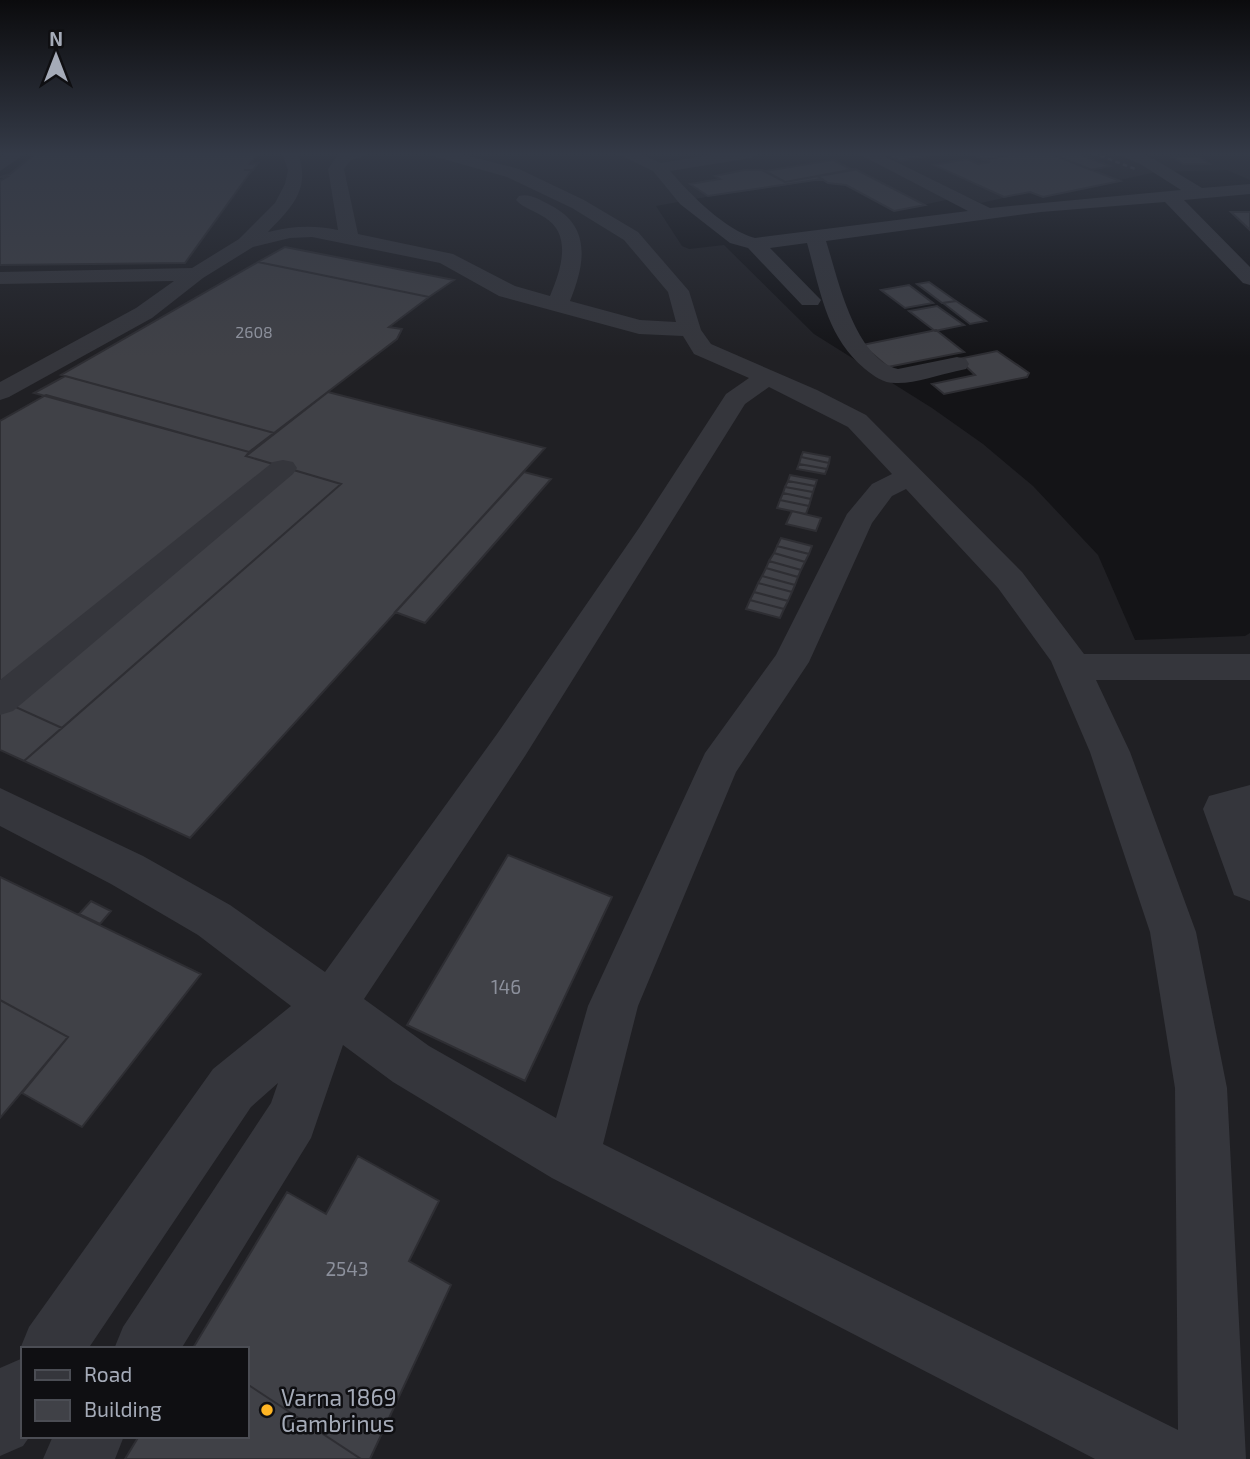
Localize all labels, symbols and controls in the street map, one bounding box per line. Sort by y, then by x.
north arrow [21,21,91,91]
text: N [49,27,63,50]
house number: 2608 [235,322,273,341]
house number: 146 [491,975,521,998]
house number: 2543 [325,1257,369,1280]
legend [21,1347,248,1438]
text: Road [84,1361,132,1386]
place label: Varna 1869 Gambrinus [281,1383,397,1437]
text: Building [84,1396,162,1421]
marker: Varna 1869 Gambrinus [259,1402,275,1418]

